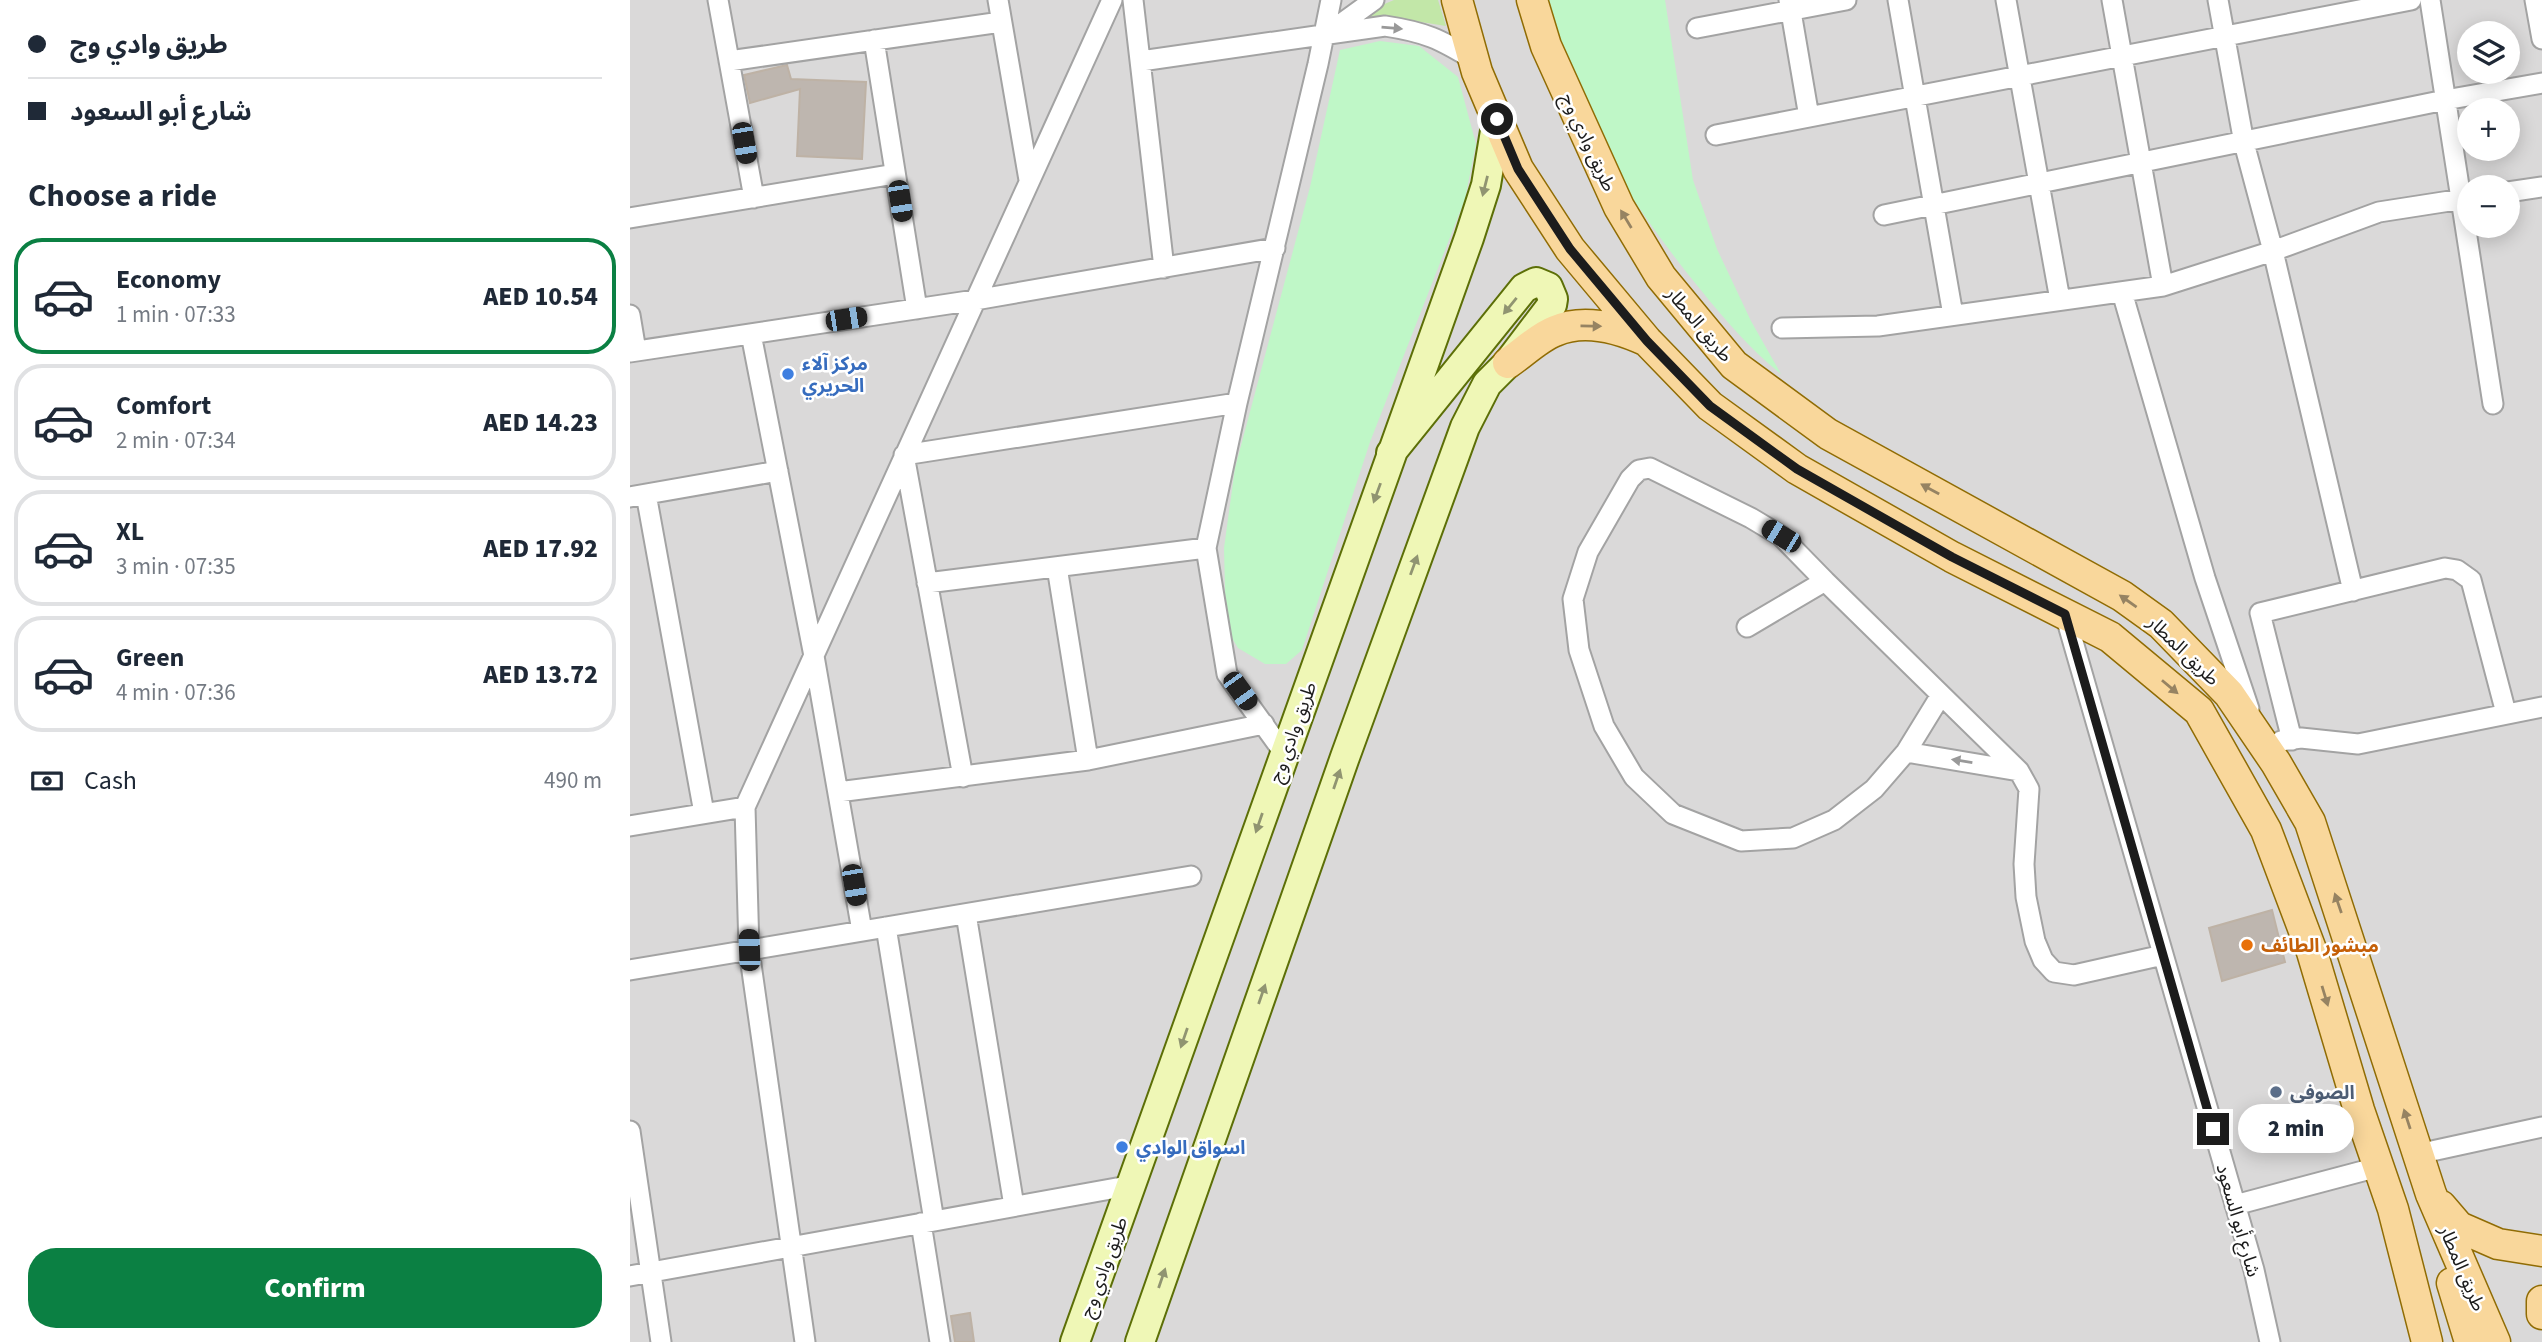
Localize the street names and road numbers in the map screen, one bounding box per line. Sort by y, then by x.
street label: طريق وادي وج [1553,89,1622,196]
street label: طريق المطار [1659,281,1739,369]
street label: طريق المطار [2140,609,2225,693]
street label: طريق وادي وج [1263,678,1325,787]
street label: شارع أبو السعود [2208,1161,2267,1280]
street label: طريق وادي وج [1074,1213,1136,1322]
street label: طريق المطار [2431,1220,2492,1316]

